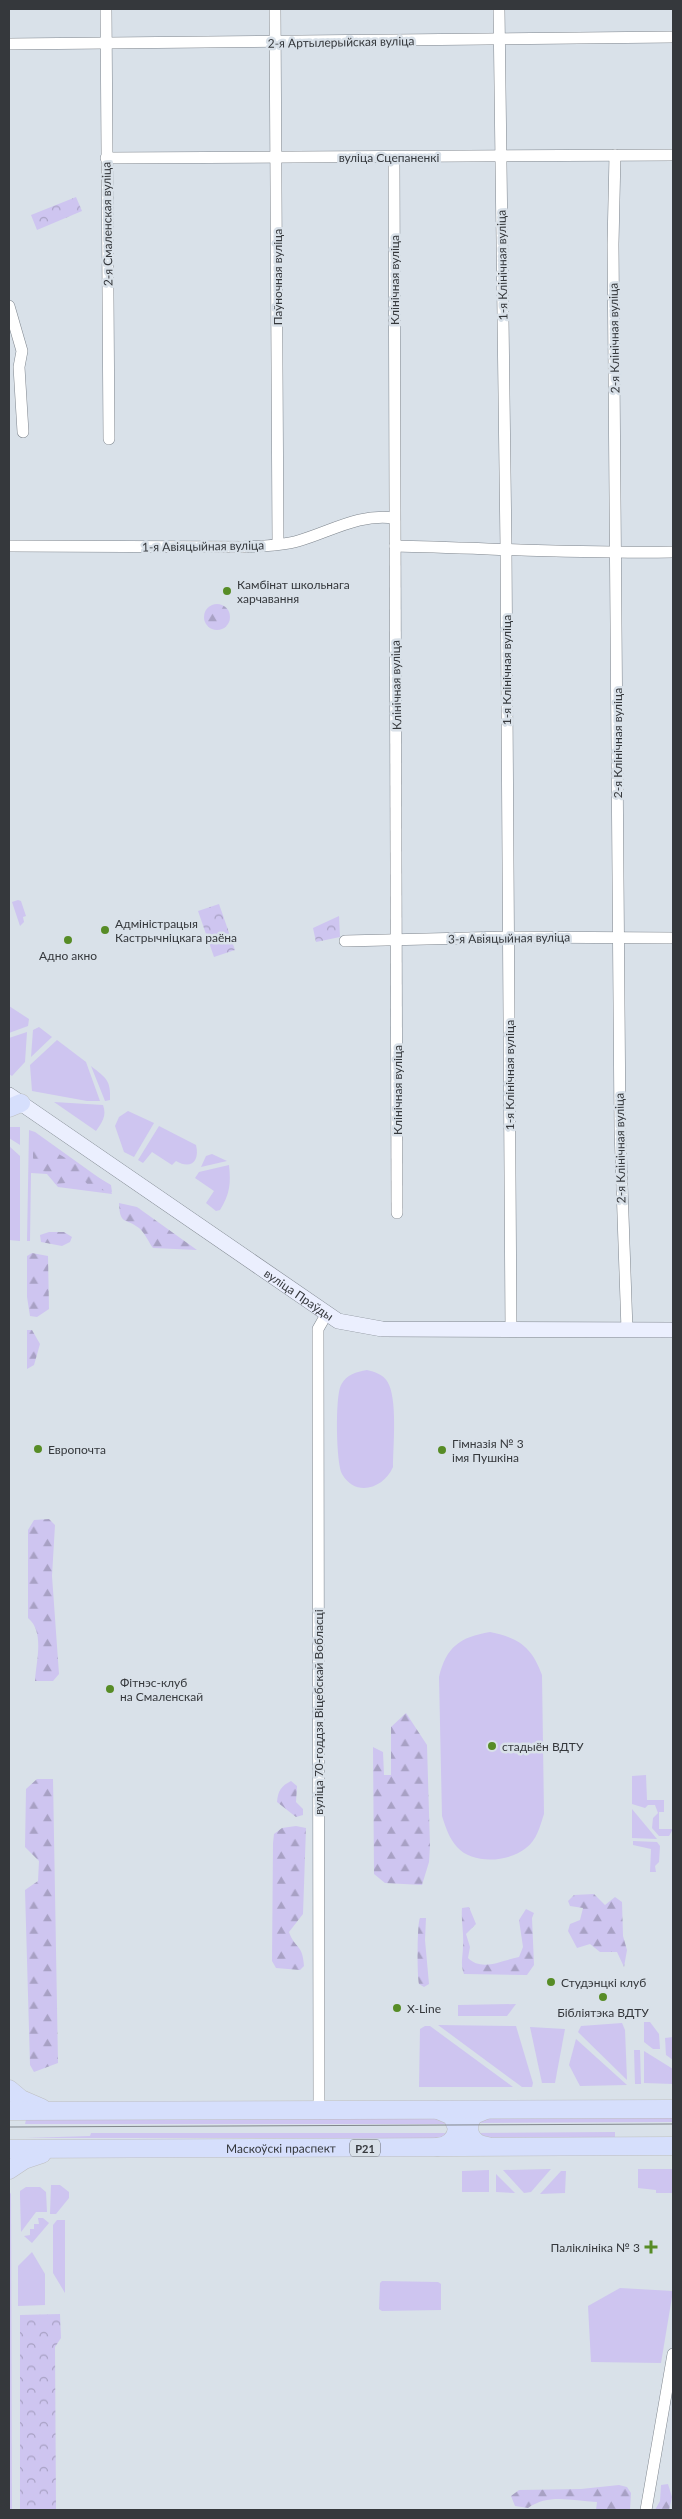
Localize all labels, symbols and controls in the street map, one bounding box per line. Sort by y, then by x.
street label: 2-я Артылерыйская вуліца [267,33,415,51]
street label: вуліца Сцепаненкі [339,150,439,165]
street label: 2-я Смаленская вуліца [98,162,116,286]
street label: 1-я Клінічная вуліца [494,210,510,320]
street label: Паўночная вуліца [270,229,285,325]
street label: Клінічная вуліца [387,235,402,325]
street label: 2-я Клінічная вуліца [606,283,622,393]
street label: 1-я Авіяцыйная вуліца [142,537,264,555]
place label: Камбінат школьнага харчавання [237,577,350,606]
marker: Камбінат школьнага харчавання [221,585,233,597]
street label: 1-я Клінічная вуліца [499,615,514,725]
street label: Клінічная вуліца [388,640,404,730]
street label: 2-я Клінічная вуліца [610,688,625,798]
place label: Адміністрацыя Кастрычніцкага раёна [115,916,237,945]
marker: Адміністрацыя Кастрычніцкага раёна [99,924,111,936]
street label: 3-я Авіяцыйная вуліца [448,929,570,947]
marker: Адно акно [62,934,74,946]
place label: Адно акно [39,948,97,963]
street label: 1-я Клінічная вуліца [502,1020,517,1130]
street label: Клінічная вуліца [390,1045,405,1135]
street label: 2-я Клінічная вуліца [612,1093,628,1203]
street label: вуліца Праўды [262,1265,337,1323]
place label: Гімназія № 3 імя Пушкіна [452,1436,524,1465]
place label: Европочта [48,1442,106,1457]
marker: Европочта [32,1443,44,1455]
marker: Гімназія № 3 імя Пушкіна [436,1444,448,1456]
street label: вуліца 70-годдзя Віцебскай Вобласці [311,1609,326,1815]
place label: Фітнэс-клуб на Смаленскай [120,1675,203,1704]
marker: Фітнэс-клуб на Смаленскай [104,1683,116,1695]
place label: стадыён ВДТУ [502,1739,584,1754]
marker: стадыён ВДТУ [486,1740,498,1752]
place label: Студэнцкі клуб [561,1975,646,1990]
marker: Студэнцкі клуб [545,1976,557,1988]
marker: Бібліятэка ВДТУ [597,1991,609,2003]
place label: X-Line [407,2001,441,2016]
marker: X-Line [391,2002,403,2014]
place label: Бібліятэка ВДТУ [557,2005,649,2020]
street label: Маскоўскі праспект [226,2140,336,2156]
road number: Р21 [350,2140,380,2156]
place label: Паліклініка № 3 [551,2240,640,2255]
marker: Паліклініка № 3 [644,2240,658,2254]

